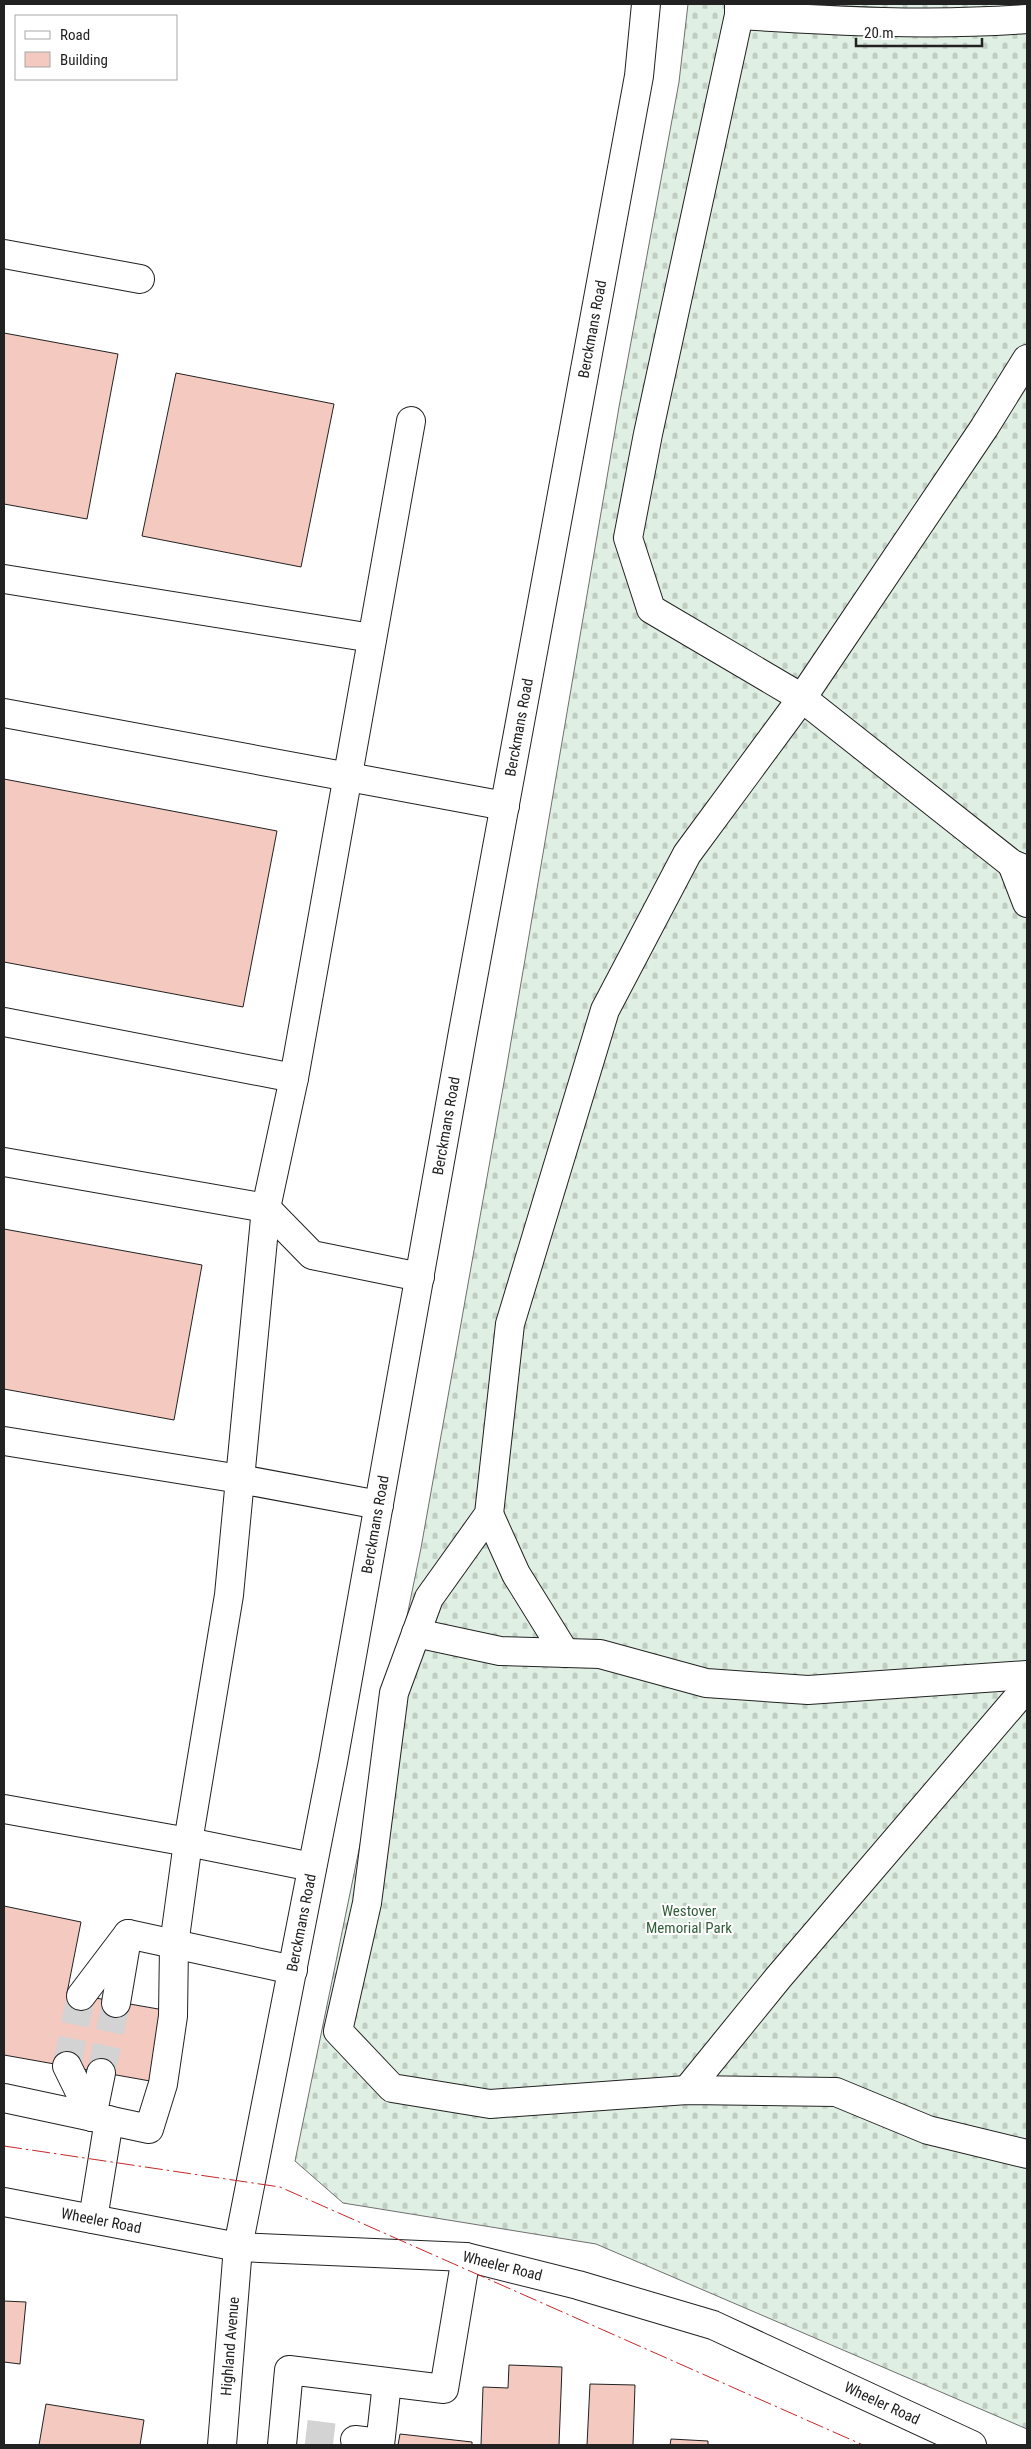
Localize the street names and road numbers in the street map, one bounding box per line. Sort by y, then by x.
street label: Berckmans Road [575,279,610,380]
street label: Berckmans Road [501,677,537,778]
street label: Berckmans Road [429,1075,464,1176]
street label: Berckmans Road [358,1474,393,1575]
street label: Berckmans Road [283,1872,320,1973]
street label: Wheeler Road [60,2204,143,2237]
street label: Wheeler Road [461,2247,544,2285]
street label: Highland Avenue [217,2296,243,2397]
street label: Wheeler Road [841,2378,923,2429]

